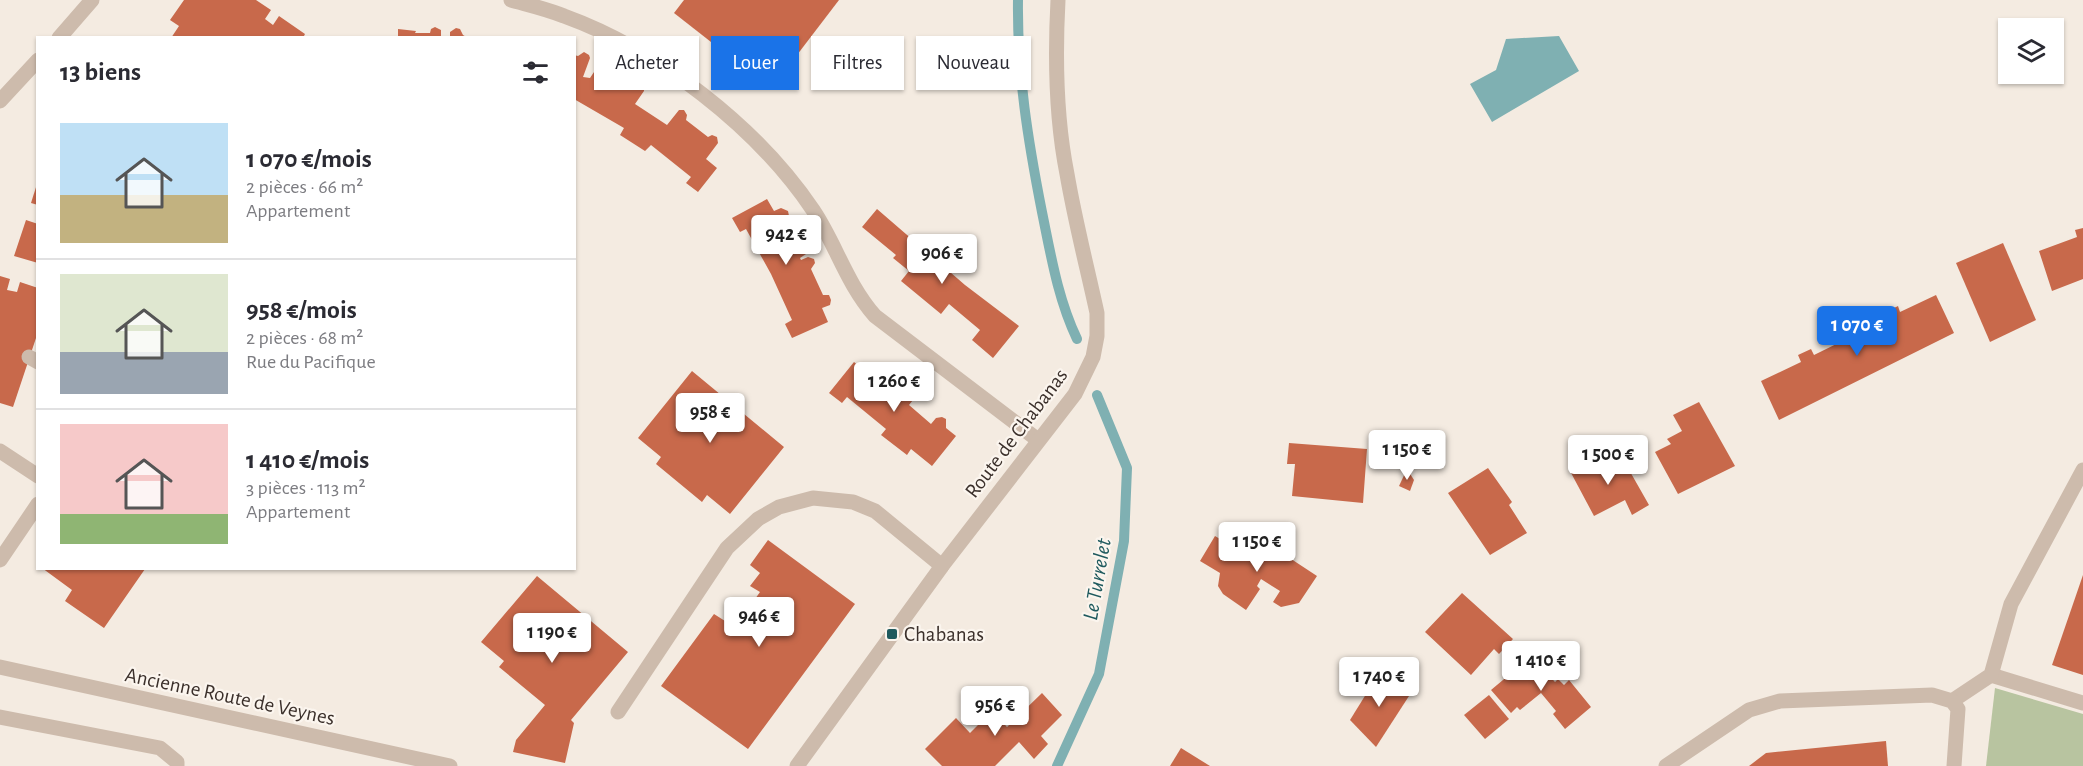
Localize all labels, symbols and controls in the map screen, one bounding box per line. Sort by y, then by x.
map controls [1998,18,2064,84]
button: layers [1998,18,2064,84]
chip: Acheter [594,36,699,90]
chip: Louer [711,36,799,90]
chip: Filtres [811,36,904,90]
chip: Nouveau [916,36,1031,90]
icon: filters [519,56,552,89]
text: 13 biens [60,59,141,85]
text: 1 070 €/mois [246,146,372,172]
icon: home [108,147,180,219]
text: 2 pièces · 66 m² [246,177,363,197]
text: Appartement [246,201,350,221]
pin: 942 € [744,215,828,266]
text: 942 € [765,224,807,244]
pin: 906 € [900,234,984,285]
text: 906 € [921,243,963,263]
text: 958 €/mois [246,297,357,323]
icon: home [108,298,180,370]
pin: 1 070 € [1802,306,1912,357]
text: 1 070 € [1831,315,1883,335]
text: 2 pièces · 68 m² [246,328,363,348]
text: Rue du Pacifique [246,352,376,372]
pin: 1 260 € [839,362,949,413]
street label: Route de Chabanas [961,365,1072,502]
text: 1 260 € [868,371,920,391]
pin: 958 € [668,393,752,444]
text: 958 € [690,402,730,422]
pin: 1 150 € [1352,430,1462,481]
pin: 1 500 € [1553,435,1663,486]
text: 1 150 € [1383,439,1431,459]
text: 1 500 € [1582,444,1634,464]
text: 1 410 €/mois [246,447,369,473]
icon: home [108,448,180,520]
text: 3 pièces · 113 m² [246,478,366,498]
text: Appartement [246,502,350,522]
pin: 1 150 € [1202,522,1312,573]
text: 1 150 € [1233,531,1281,551]
water label: Le Turrelet [1079,536,1115,622]
pin: 946 € [717,597,801,648]
text: 946 € [738,606,780,626]
pin: 1 190 € [497,613,607,664]
text: 1 190 € [527,622,577,642]
place label: Chabanas [904,624,984,645]
marker: Chabanas [885,627,899,641]
pin: 1 410 € [1486,641,1596,692]
text: 1 410 € [1516,650,1566,670]
pin: 1 740 € [1324,657,1434,708]
street label: Ancienne Route de Veynes [123,664,337,729]
text: 1 740 € [1353,666,1405,686]
pin: 956 € [953,686,1037,737]
text: 956 € [975,695,1015,715]

